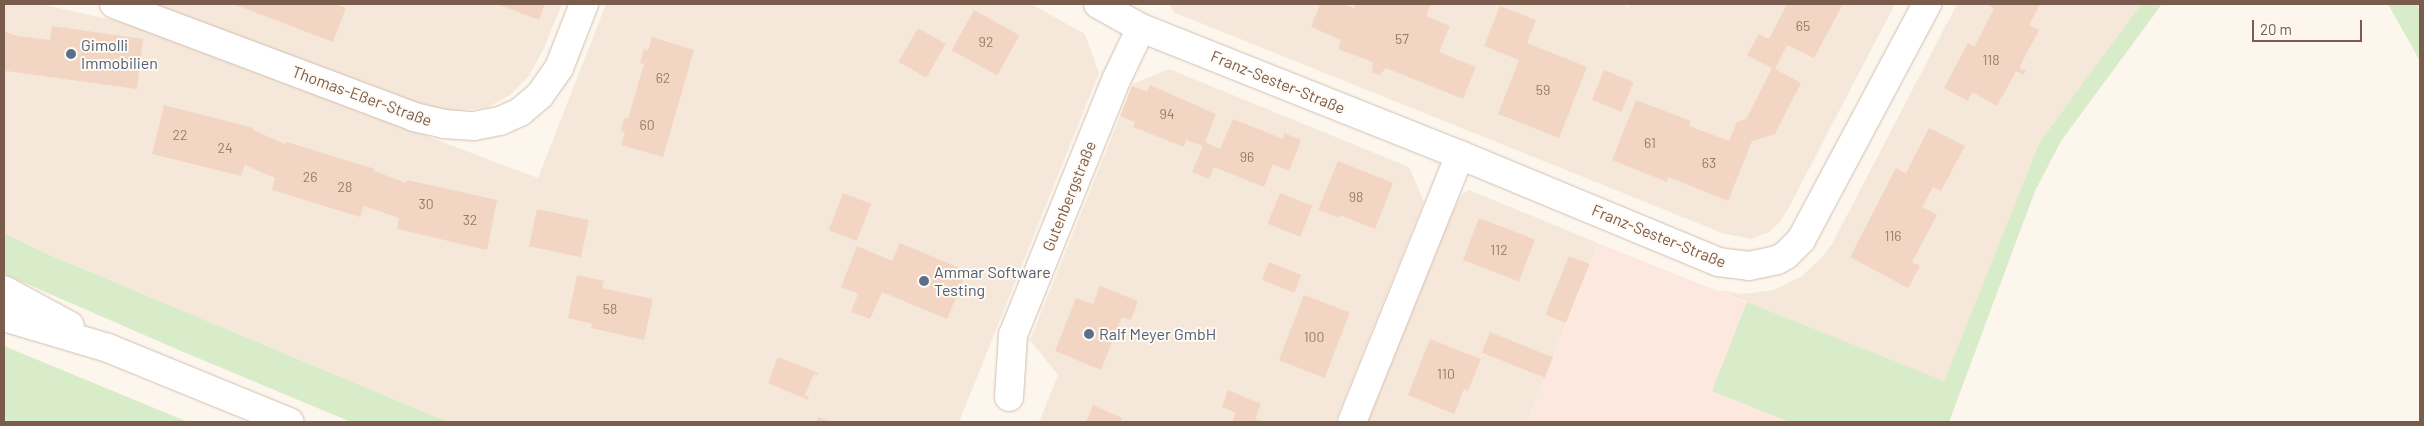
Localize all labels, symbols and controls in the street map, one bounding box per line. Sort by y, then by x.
scale bar [2254,10,2364,42]
house number: 65 [1796,18,1810,34]
text: 20 m [2260,20,2292,38]
house number: 57 [1395,31,1409,47]
house number: 92 [979,34,993,50]
place label: Gimolli Immobilien [81,35,158,73]
street label: Franz-Sester-Straße [1208,46,1348,118]
marker: Gimolli Immobilien [65,48,77,60]
house number: 118 [1982,52,2000,68]
street label: Thomas-Eßer-Straße [289,62,435,130]
house number: 62 [656,70,670,86]
house number: 59 [1536,82,1550,98]
house number: 94 [1159,106,1175,122]
house number: 60 [639,117,655,133]
house number: 22 [172,127,188,143]
house number: 61 [1644,135,1656,151]
street label: Gutenbergstraße [1038,138,1100,254]
house number: 24 [217,140,233,156]
house number: 96 [1240,149,1254,165]
house number: 63 [1702,155,1716,171]
house number: 26 [303,169,317,185]
house number: 28 [338,179,352,195]
house number: 98 [1349,189,1363,205]
house number: 30 [418,196,434,212]
street label: Franz-Sester-Straße [1589,200,1729,272]
house number: 32 [463,212,477,228]
house number: 116 [1884,228,1902,244]
house number: 112 [1490,242,1508,258]
place label: Ammar Software Testing [934,262,1051,300]
marker: Ammar Software Testing [918,275,930,287]
house number: 58 [603,301,617,317]
place label: Ralf Meyer GmbH [1099,324,1216,344]
marker: Ralf Meyer GmbH [1083,328,1095,340]
house number: 100 [1304,329,1324,345]
house number: 110 [1437,366,1455,382]

